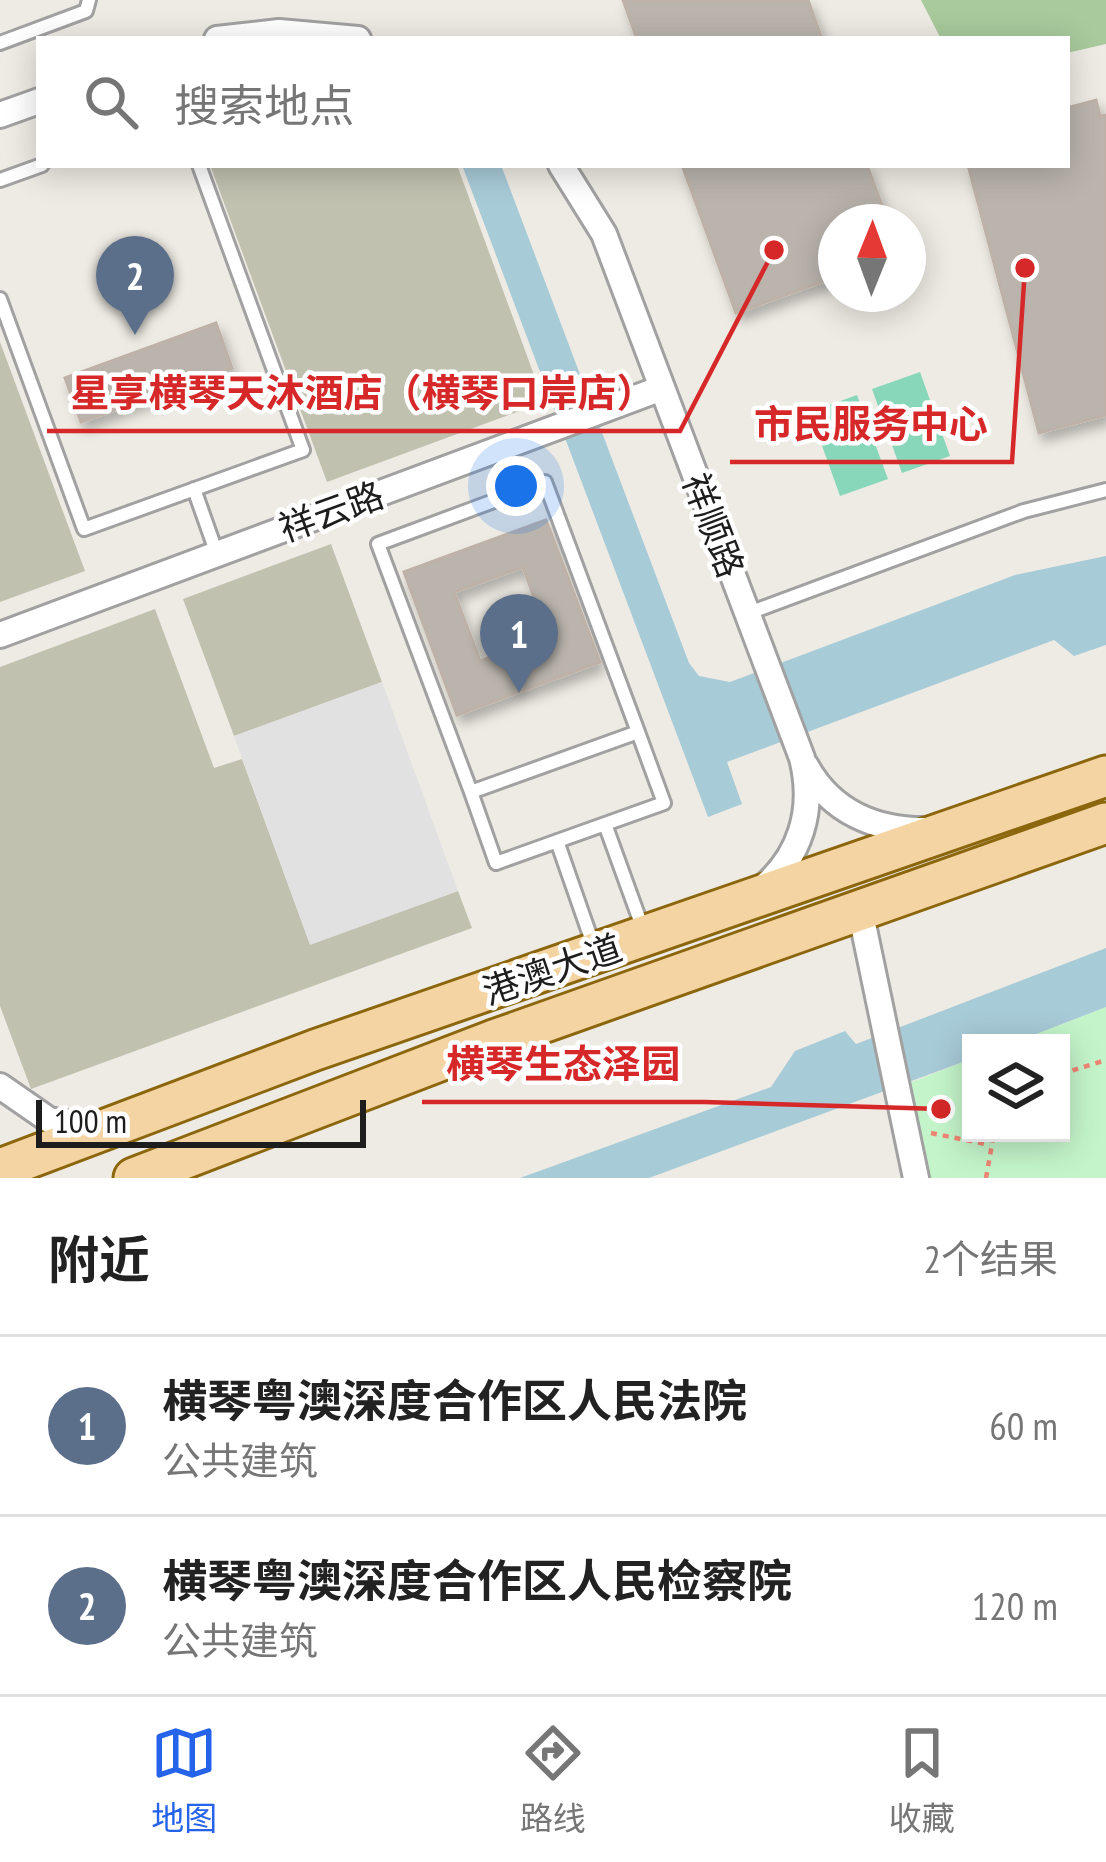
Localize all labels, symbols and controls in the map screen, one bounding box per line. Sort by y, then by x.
search box [36,36,1070,168]
icon: search [78,69,144,135]
text: 搜索地点 [174,76,354,134]
north arrow [818,204,926,312]
pin: 2 [96,236,174,335]
callout: 星享横琴天沐酒店（横琴口岸店） [47,356,680,431]
text: 星享横琴天沐酒店（横琴口岸店） [70,367,656,418]
callout: 市民服务中心 [730,387,1012,462]
text: 市民服务中心 [754,398,988,449]
your location [486,456,546,516]
street label: 祥顺路 [673,466,755,584]
street label: 祥云路 [272,470,390,552]
pin: 1 [480,594,558,693]
street label: 港澳大道 [476,923,628,1015]
callout: 横琴生态泽园 [422,1027,704,1102]
map controls [962,1034,1070,1142]
button: layers [962,1034,1070,1142]
text: 横琴生态泽园 [446,1038,680,1089]
scale bar [36,1094,366,1147]
text: 100 m [54,1099,127,1142]
text: 附近 [48,1226,150,1292]
text: 2个结果 [923,1233,1058,1284]
text: 横琴粤澳深度合作区人民法院 [162,1371,747,1429]
text: 1 [78,1400,96,1451]
text: 60 m [989,1400,1058,1451]
text: 公共建筑 [162,1435,318,1486]
text: 横琴粤澳深度合作区人民检察院 [162,1551,792,1609]
text: 2 [78,1580,96,1631]
text: 120 m [972,1580,1058,1631]
text: 公共建筑 [162,1615,318,1666]
tab: 地图 [151,1720,217,1840]
tab: 路线 [520,1720,586,1840]
tab: 收藏 [889,1720,955,1840]

